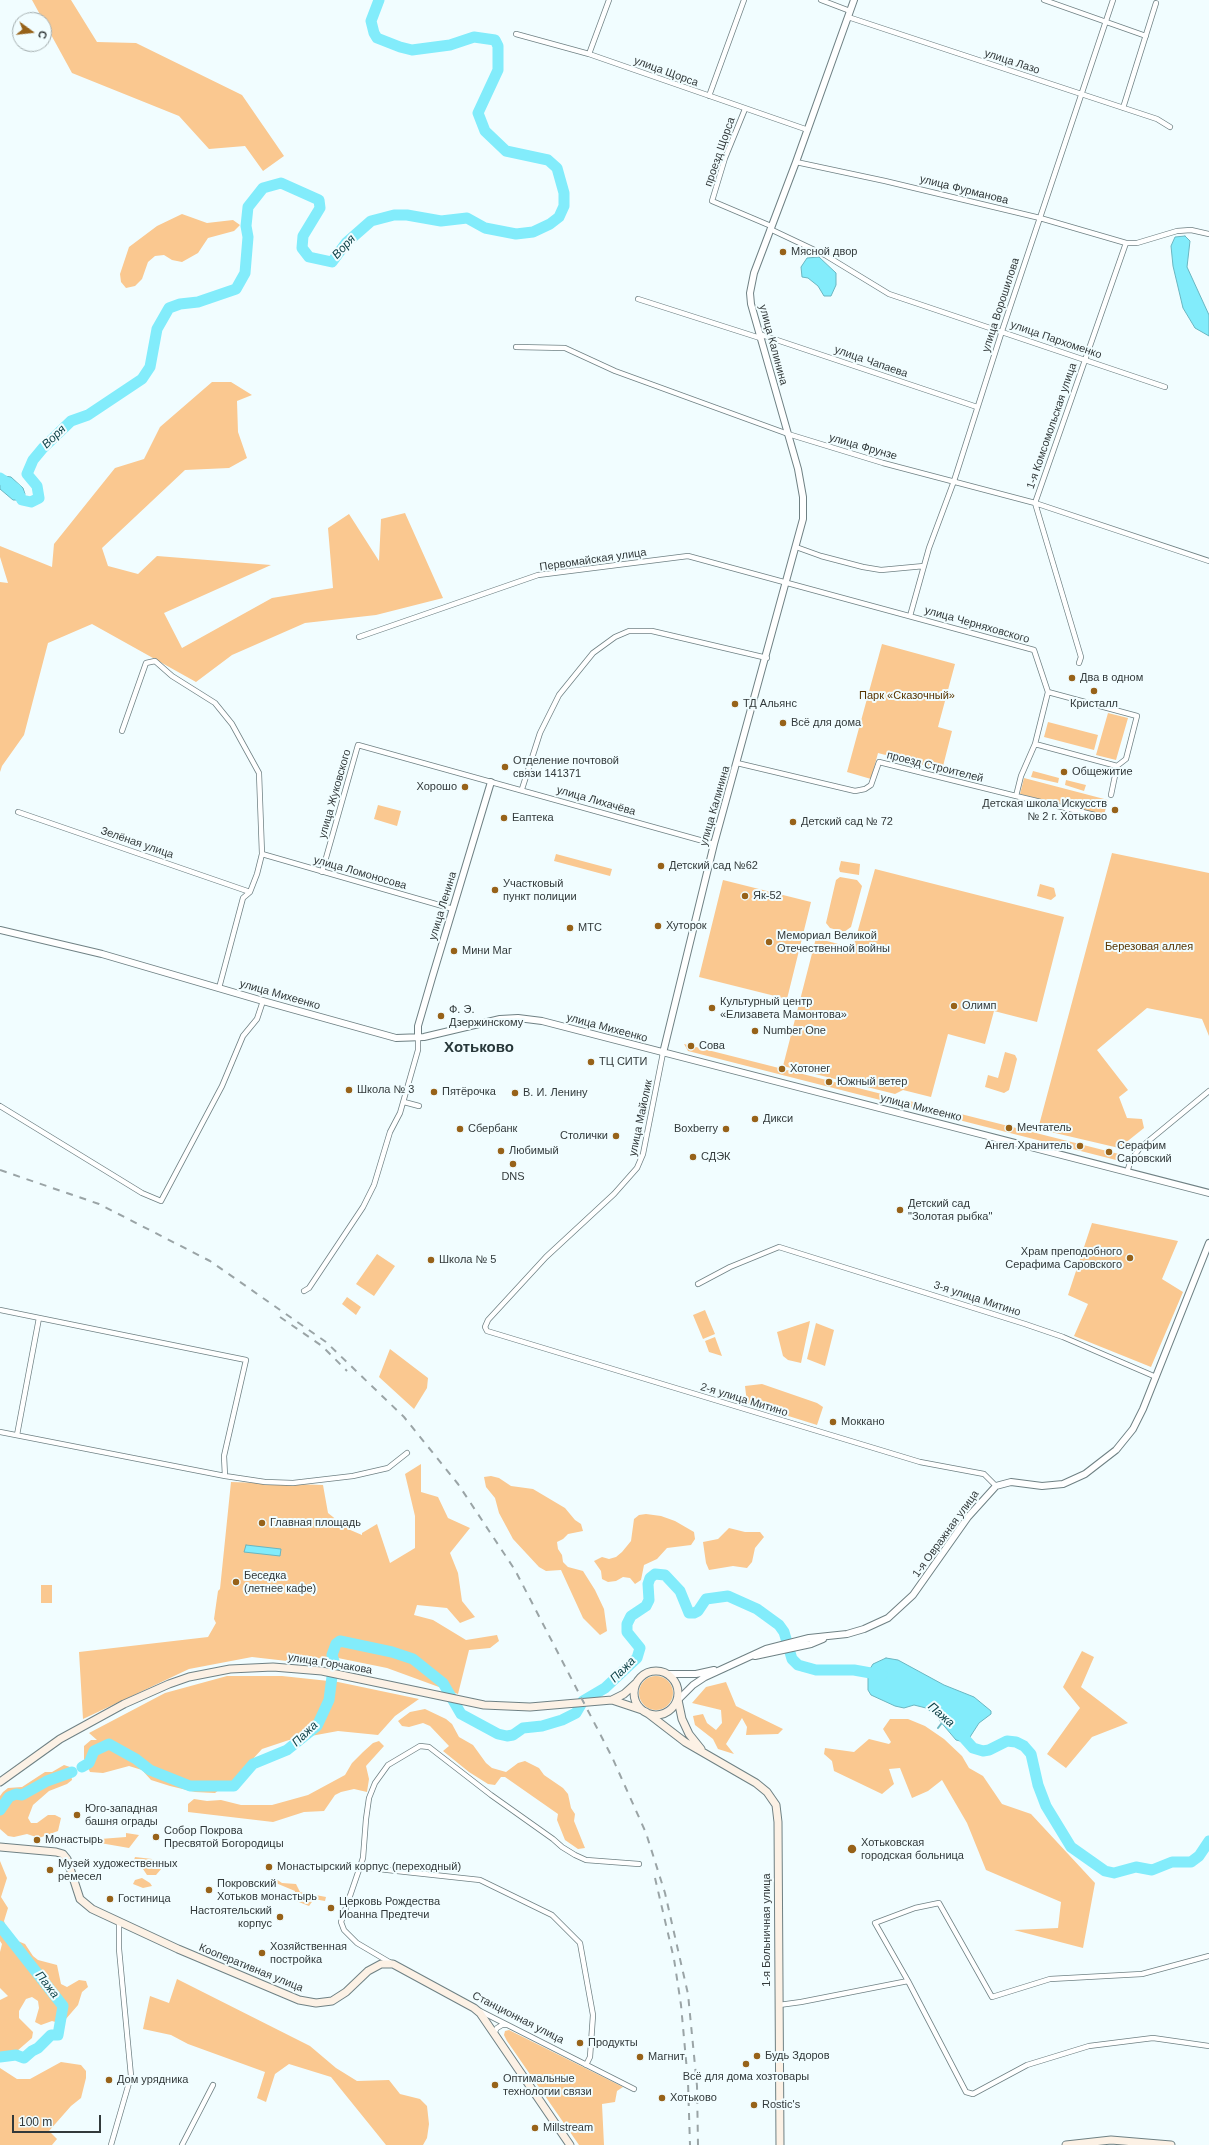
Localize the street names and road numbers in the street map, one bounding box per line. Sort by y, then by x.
street label: улица Лазо [983,47,1041,77]
street label: улица Щорса [632,54,700,90]
street label: проезд Щорса [702,116,738,188]
street label: улица Фурманова [918,173,1010,207]
street label: улица Ворошилова [980,256,1022,354]
street label: улица Калинина [756,303,790,387]
street label: улица Пархоменко [1009,318,1103,362]
street label: улица Чапаева [833,343,909,381]
street label: 1-я Комсомольская улица [1024,361,1080,491]
street label: улица Фрунзе [827,431,899,463]
street label: Первомайская улица [539,546,647,574]
street label: улица Черняховского [923,604,1031,646]
street label: улица Жуковского [316,748,354,840]
street label: проезд Строителей [885,749,985,785]
street label: улица Калинина [697,764,733,848]
street label: улица Лихачёва [555,783,637,819]
street label: Зелёная улица [99,824,175,862]
street label: улица Ломоносова [312,853,408,893]
street label: улица Ленина [426,870,460,942]
street label: улица Михеенко [238,977,322,1013]
street label: улица Михеенко [565,1011,649,1045]
street label: улица Майолик [626,1078,656,1158]
street label: улица Михеенко [879,1092,963,1124]
street label: 3-я улица Митино [932,1279,1022,1319]
street label: 2-я улица Митино [699,1380,789,1420]
street label: 1-я Овражная улица [910,1488,982,1580]
street label: улица Горчакова [287,1651,373,1677]
street label: 1-я Больничная улица [760,1873,774,1987]
street label: Кооперативная улица [197,1941,305,1995]
street label: Станционная улица [470,1989,566,2047]

